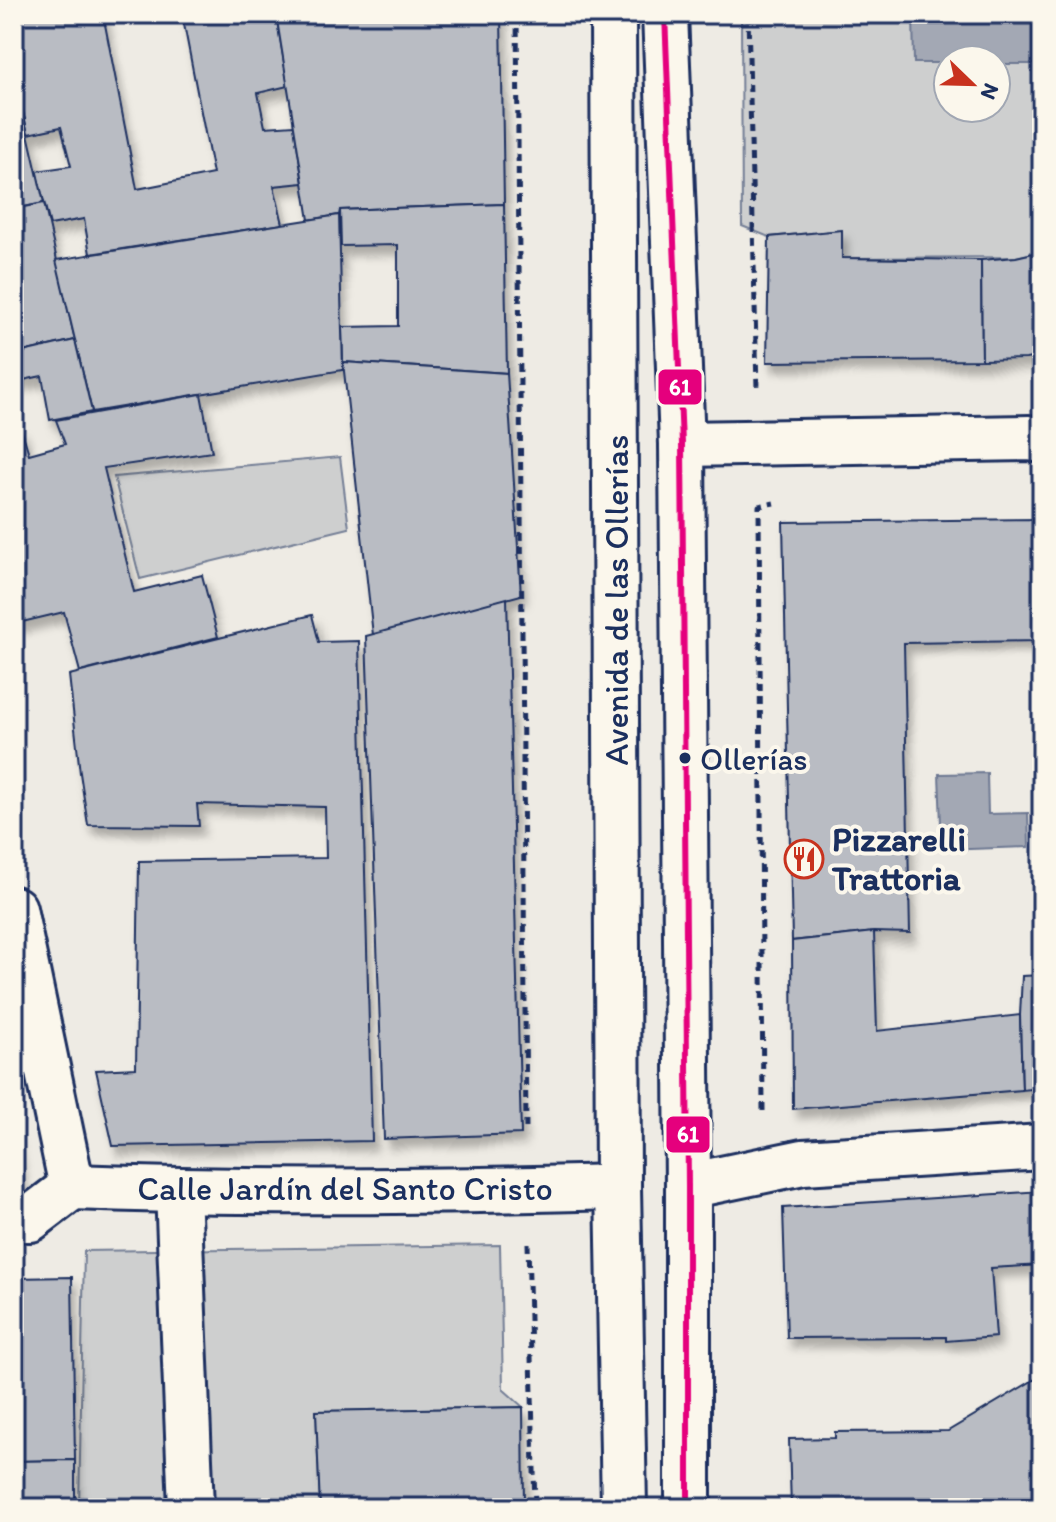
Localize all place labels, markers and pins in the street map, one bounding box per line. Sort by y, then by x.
place label: Ollerías [700,740,807,778]
marker: Ollerías [677,750,693,766]
place label: Pizzarelli Trattoria [831,819,966,899]
restaurant icon: Pizzarelli Trattoria [783,838,825,880]

